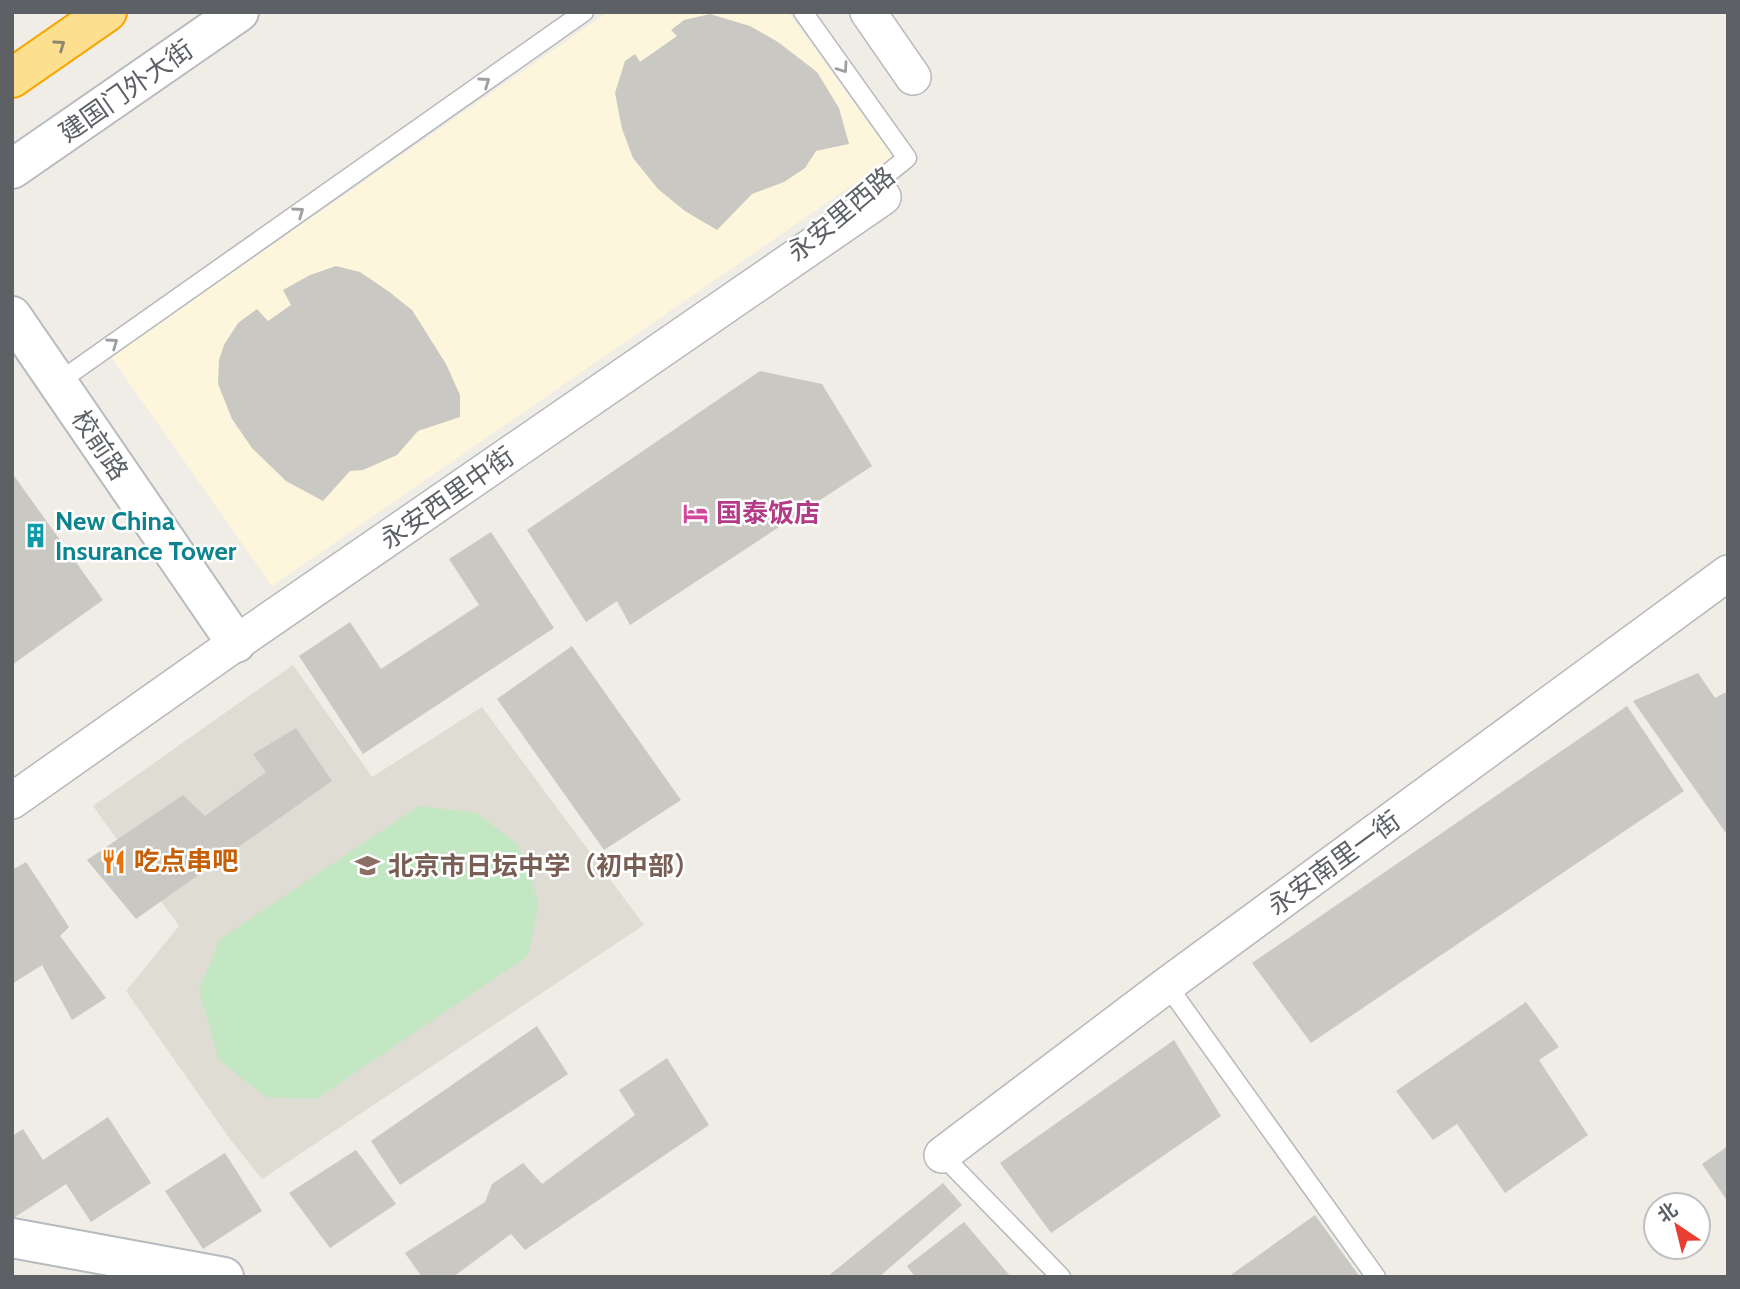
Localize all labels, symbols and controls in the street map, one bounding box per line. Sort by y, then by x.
street label: 建国门外大街 [53,33,199,149]
one-way arrow [52,41,65,53]
one-way arrow [835,60,847,73]
one-way arrow [477,78,490,90]
street label: 永安里西路 [781,160,901,268]
one-way arrow [291,208,304,220]
one-way arrow [105,339,118,351]
street label: 校前路 [65,404,135,486]
street label: 永安西里中街 [374,440,520,556]
place label: 国泰饭店 [716,497,820,529]
hotel icon: 国泰饭店 [682,499,710,527]
place label: New China Insurance Tower [55,505,237,567]
building icon: New China Insurance Tower [21,522,49,550]
street label: 永安南里一街 [1261,804,1407,922]
place label: 吃点串吧 [134,845,238,877]
restaurant icon: 吃点串吧 [100,847,128,875]
place label: 北京市日坛中学（初中部） [388,850,700,882]
school or university icon: 北京市日坛中学（初中部） [354,852,382,880]
north arrow [1642,1191,1712,1261]
text: 北 [1653,1198,1682,1227]

